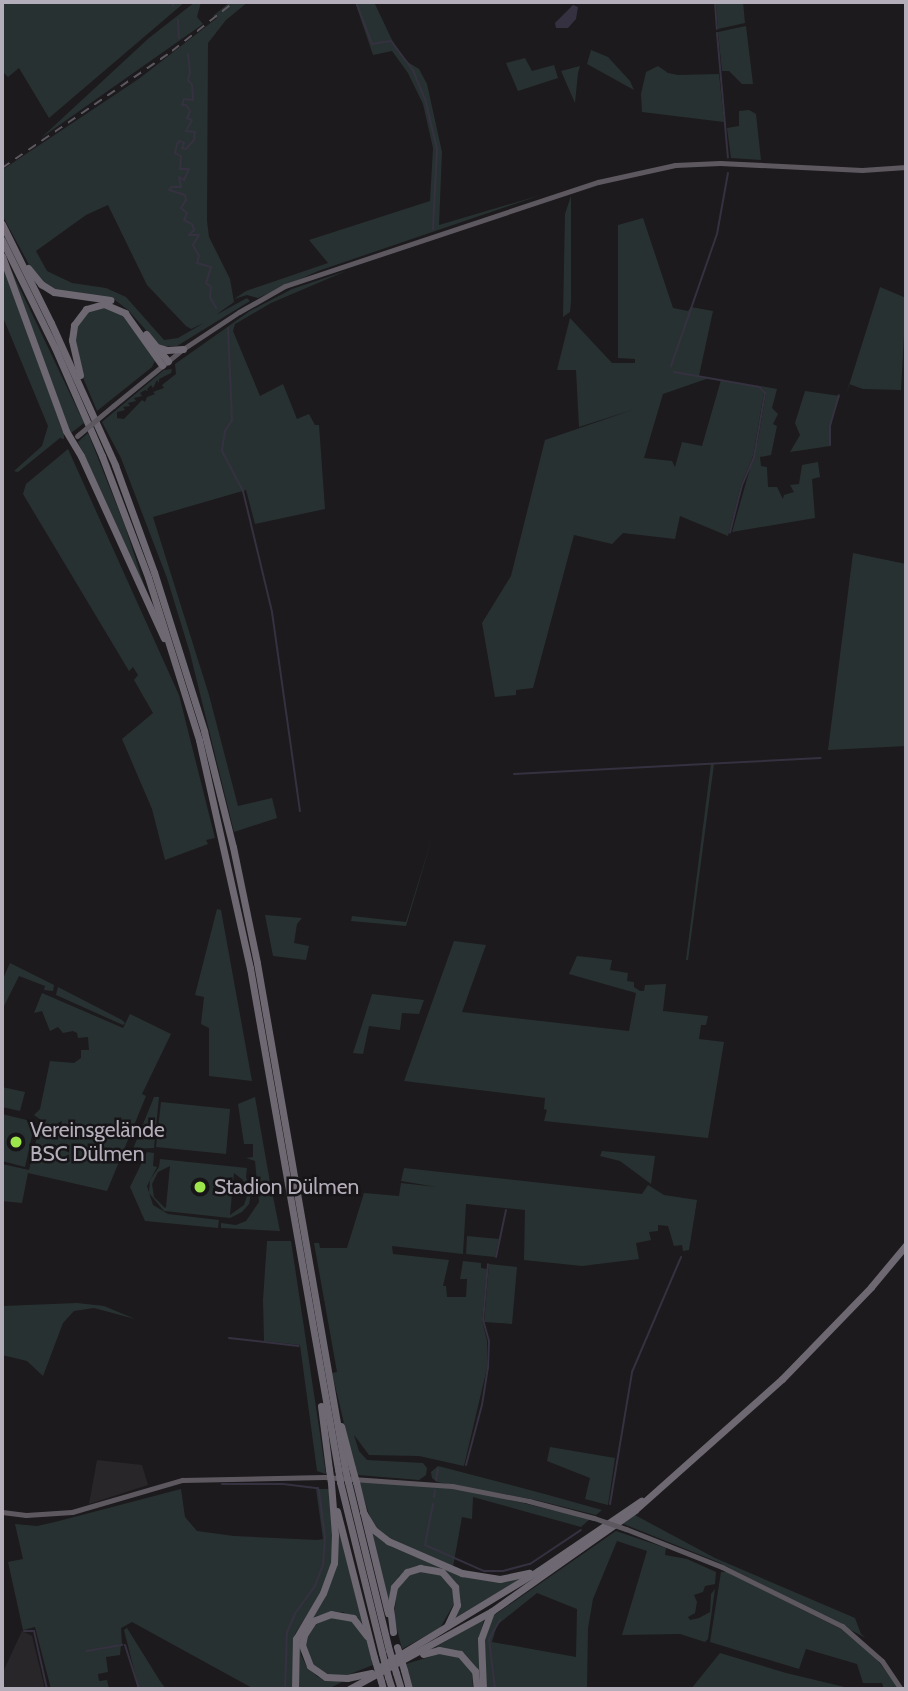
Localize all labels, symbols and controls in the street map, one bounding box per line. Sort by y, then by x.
place label: Vereinsgelände BSC Dülmen [30,1117,165,1167]
marker: Vereinsgelände BSC Dülmen [8,1134,24,1150]
place label: Stadion Dülmen [214,1174,359,1200]
marker: Stadion Dülmen [192,1179,208,1195]

